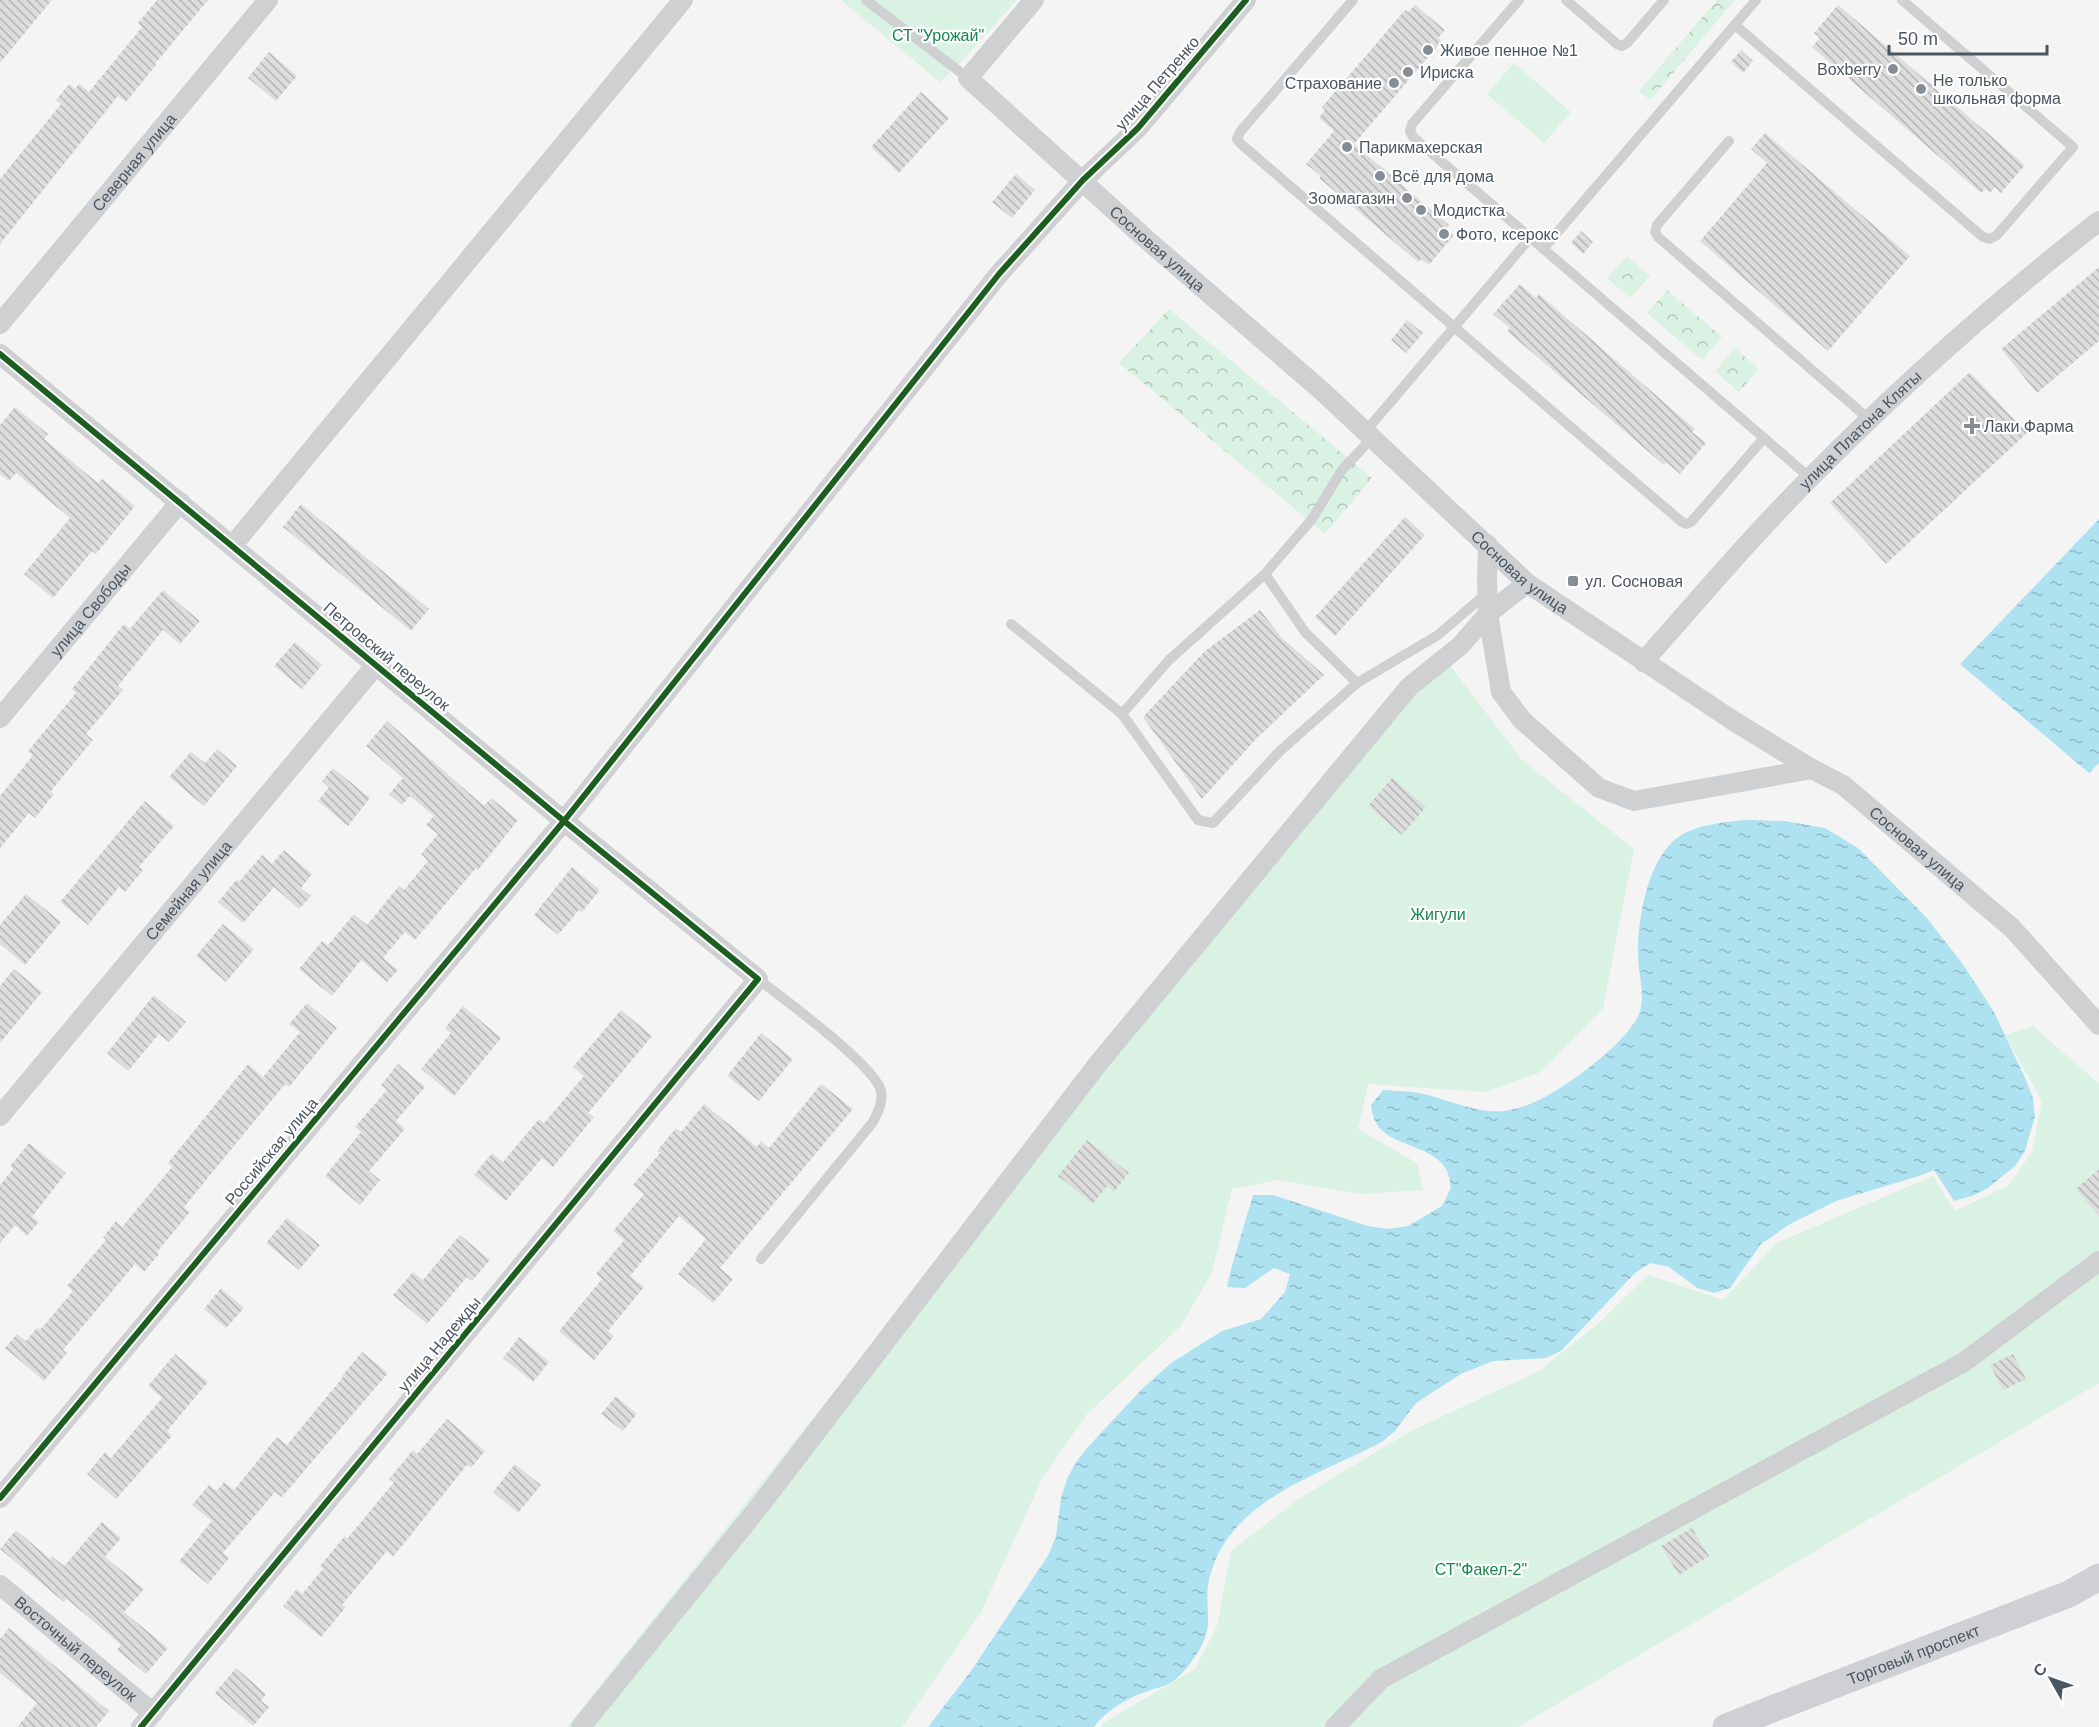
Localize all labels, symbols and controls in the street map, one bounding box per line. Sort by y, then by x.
scale bar [1889,18,2046,56]
park label: СТ "Урожай" [892,27,984,44]
text: 50 m [1898,29,1938,49]
street label: улица Петренко [1112,33,1203,134]
place label: Живое пенное №1 [1440,42,1578,59]
marker: Живое пенное №1 [1421,43,1435,57]
place label: Boxberry [1817,61,1881,78]
marker: Boxberry [1886,62,1900,76]
place label: Ириска [1420,64,1474,81]
marker: Ириска [1401,65,1415,79]
place label: Не только школьная форма [1933,72,2061,107]
place label: Страхование [1285,75,1382,92]
marker: Страхование [1387,76,1401,90]
marker: Не только школьная форма [1914,82,1928,96]
street label: Северная улица [89,110,180,215]
place label: Парикмахерская [1359,139,1483,156]
marker: Парикмахерская [1340,140,1354,154]
place label: Всё для дома [1392,168,1494,185]
marker: Всё для дома [1373,169,1387,183]
place label: Зоомагазин [1308,190,1395,207]
marker: Зоомагазин [1400,191,1414,205]
place label: Модистка [1433,202,1505,219]
street label: Сосновая улица [1106,203,1208,295]
marker: Модистка [1414,203,1428,217]
place label: Фото, ксерокс [1456,226,1559,243]
marker: Фото, ксерокс [1437,227,1451,241]
street label: улица Платона Кляты [1796,368,1925,493]
place label: Лаки Фарма [1984,418,2074,435]
marker: Лаки Фарма [1965,419,1979,433]
street label: Сосновая улица [1468,527,1571,617]
street label: улица Свободы [47,560,134,660]
place label: ул. Сосновая [1585,573,1683,590]
marker: ул. Сосновая [1566,574,1580,588]
street label: Петровский переулок [320,599,454,715]
street label: Сосновая улица [1866,803,1969,894]
street label: Семейная улица [142,837,235,944]
park label: Жигули [1410,906,1466,923]
street label: Российская улица [222,1094,321,1208]
street label: улица Надежды [395,1293,484,1395]
park label: СТ"Факел-2" [1435,1561,1527,1578]
street label: Восточный переулок [11,1593,141,1705]
street label: Торговый проспект [1845,1621,1983,1688]
north arrow [2021,1649,2081,1709]
text: С [2030,1659,2050,1680]

